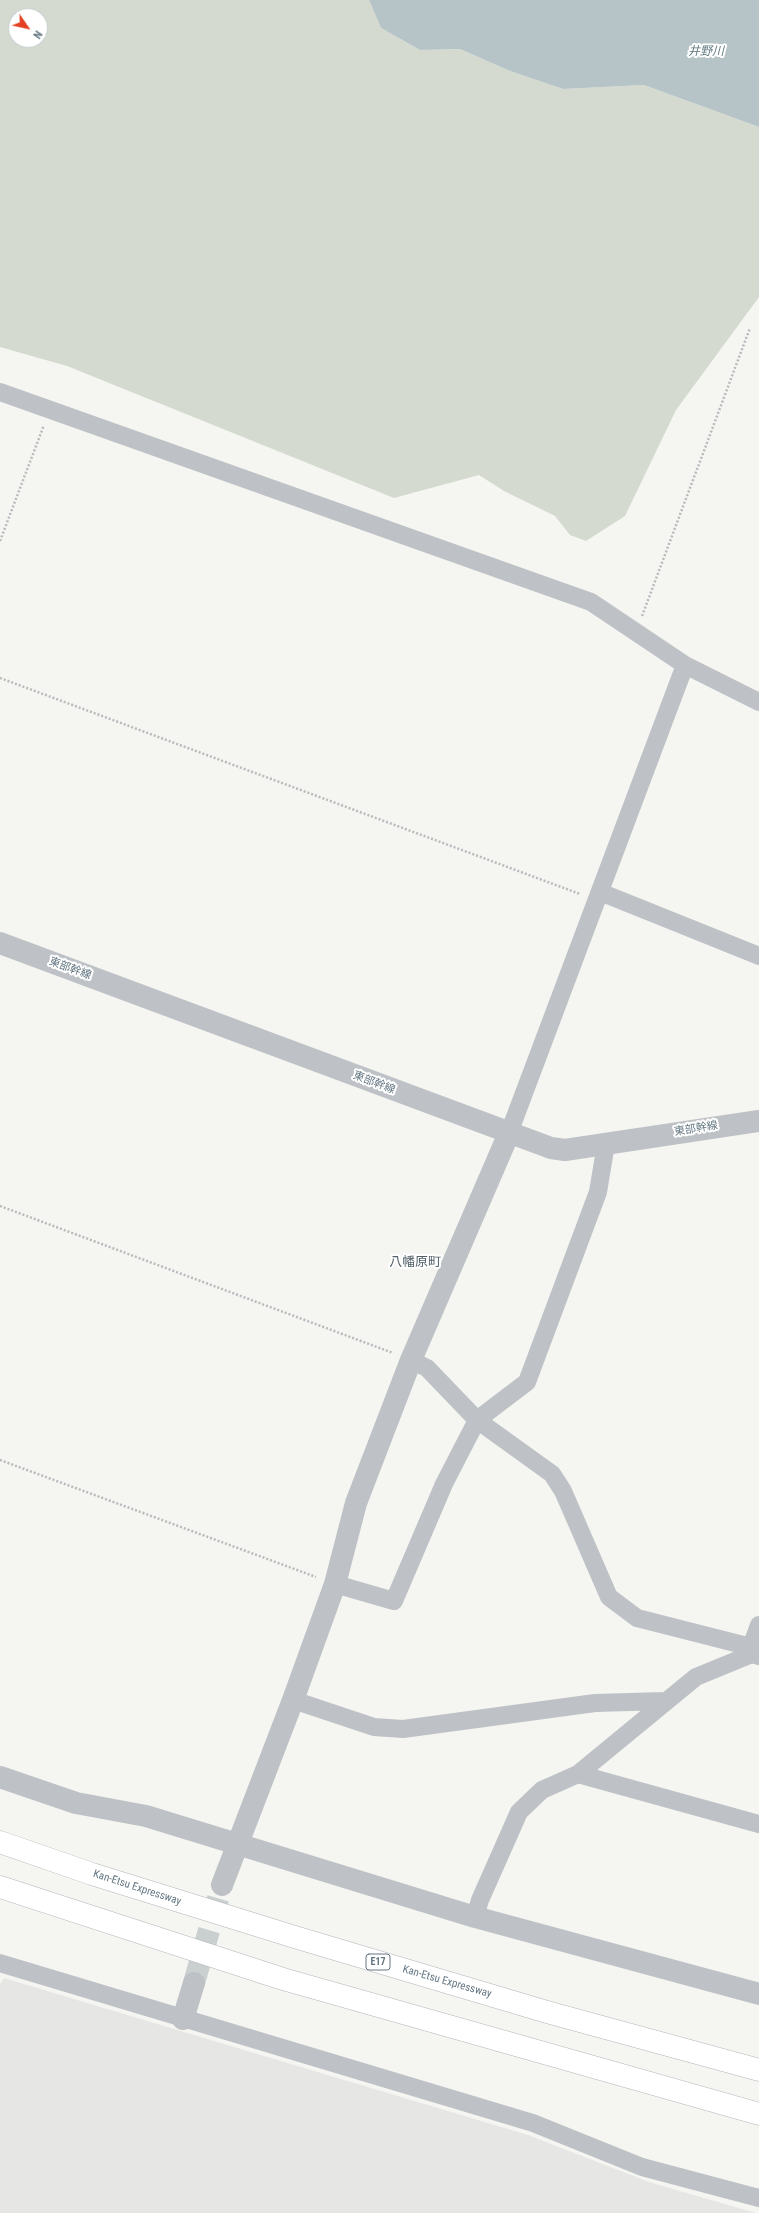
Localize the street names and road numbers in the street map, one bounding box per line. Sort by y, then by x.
street label: 東部幹線 [47,955,93,983]
street label: 東部幹線 [351,1069,397,1097]
street label: 東部幹線 [673,1119,719,1139]
street label: Kan-Etsu Expressway [91,1868,183,1908]
road number: E17 [366,1954,390,1970]
street label: Kan-Etsu Expressway [401,1963,493,2001]

